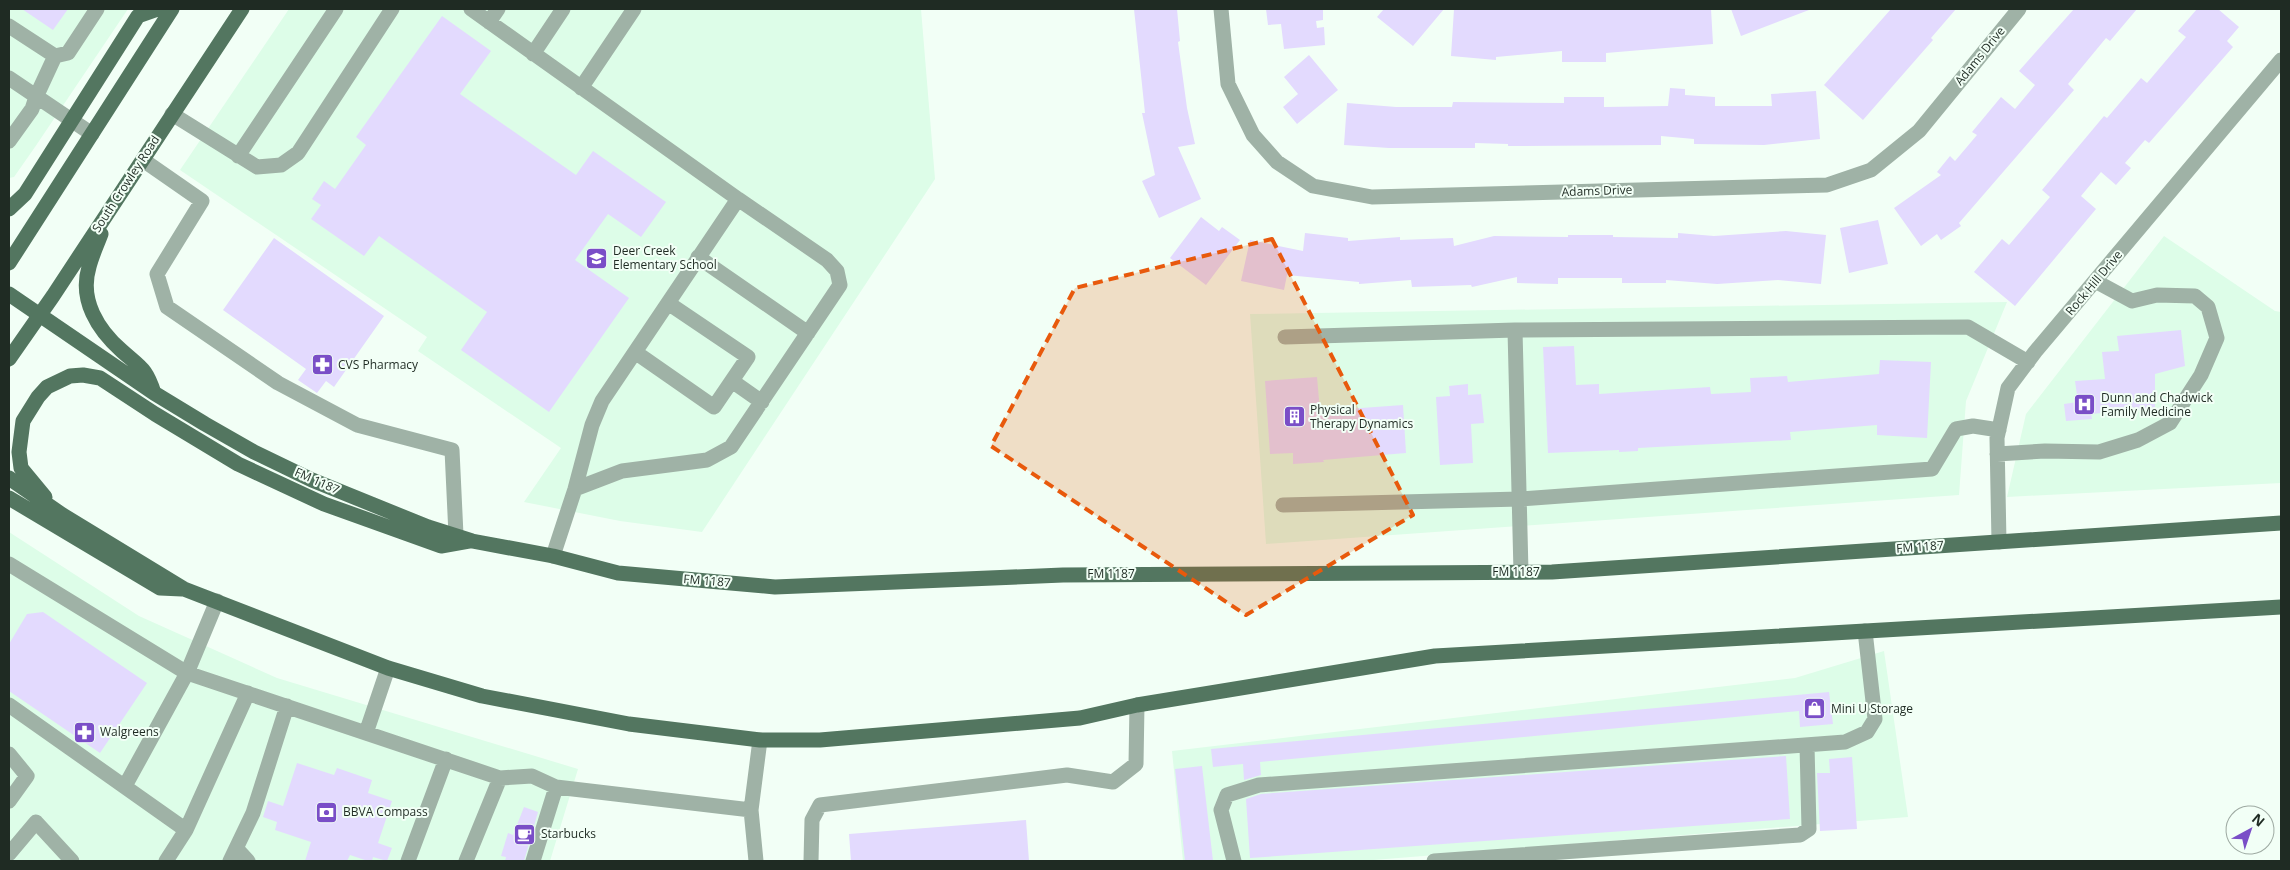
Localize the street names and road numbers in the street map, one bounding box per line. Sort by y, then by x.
street label: Adams Drive [1951,23,2009,89]
street label: South Crowley Road [88,132,163,236]
street label: Adams Drive [1561,181,1633,200]
street label: Rock Hill Drive [2061,246,2126,319]
street label: FM 1187 [292,463,343,498]
street label: FM 1187 [1896,536,1944,557]
street label: FM 1187 [1492,563,1540,580]
street label: FM 1187 [1087,565,1135,582]
street label: FM 1187 [683,570,732,591]

